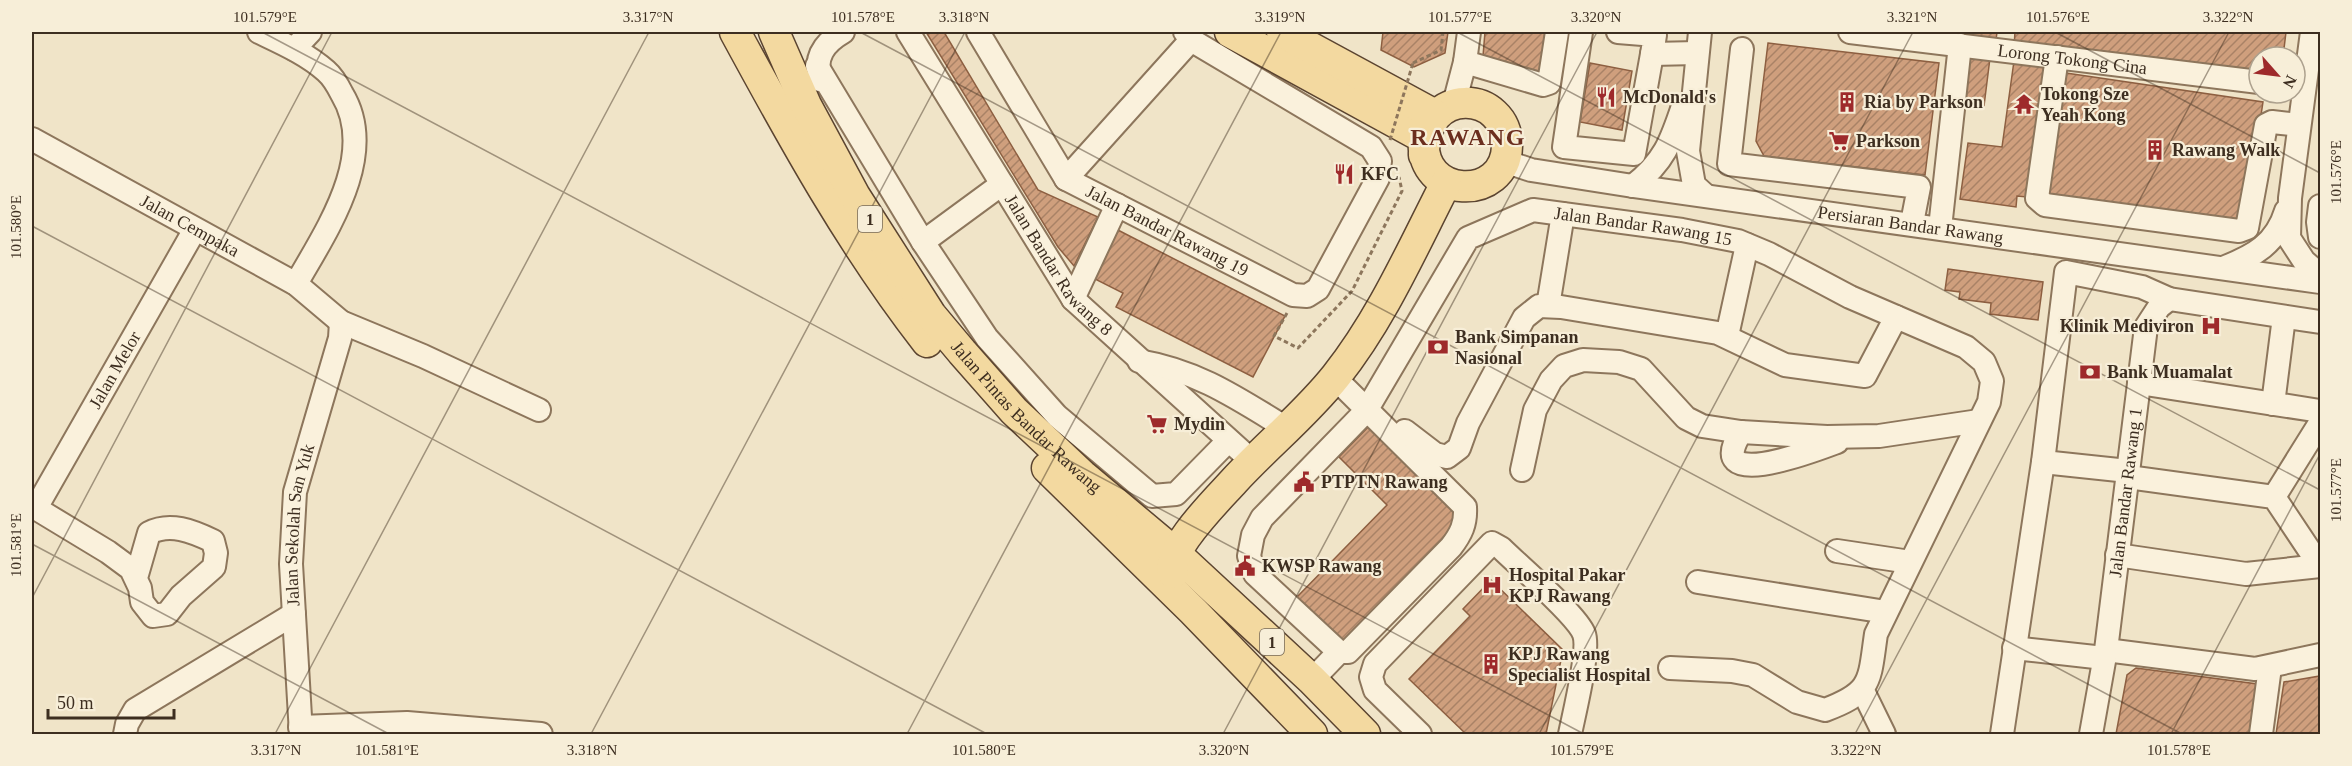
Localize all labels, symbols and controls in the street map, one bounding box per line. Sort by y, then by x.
text: 101.579°E [233,9,297,25]
text: 3.317°N [623,9,673,25]
text: 101.578°E [831,9,895,25]
text: 3.318°N [939,9,989,25]
text: 3.319°N [1255,9,1305,25]
text: 101.577°E [1428,9,1492,25]
text: 3.320°N [1571,9,1621,25]
text: 3.321°N [1887,9,1937,25]
text: 101.576°E [2026,9,2090,25]
text: 3.322°N [2203,9,2253,25]
street label: Lorong Tokong Cina [1996,40,2148,78]
north arrow [2247,45,2307,105]
text: N [2279,73,2300,91]
place label: Tokong Sze Yeah Kong [2041,84,2129,125]
restaurant icon: McDonald's [1594,85,1618,109]
place label: McDonald's [1623,87,1716,107]
building icon: Ria by Parkson [1835,90,1859,114]
place label: Ria by Parkson [1864,92,1983,112]
temple icon: Tokong Sze Yeah Kong [2012,92,2036,116]
district label: RAWANG [1410,124,1526,150]
supermarket icon: Parkson [1827,129,1851,153]
place label: Parkson [1856,131,1920,151]
building icon: Rawang Walk [2143,138,2167,162]
place label: Rawang Walk [2172,140,2280,160]
text: 101.576°E [2328,140,2344,204]
restaurant icon: KFC [1332,162,1356,186]
place label: KFC [1361,164,1399,184]
street label: Jalan Bandar Rawang 19 [1083,181,1252,280]
street label: Jalan Cempaka [137,191,243,261]
street label: Jalan Bandar Rawang 8 [1001,191,1116,340]
text: 101.580°E [8,195,24,259]
street label: Persiaran Bandar Rawang [1817,202,2005,248]
street label: Jalan Bandar Rawang 15 [1553,203,1734,250]
road number: 1 [858,206,882,232]
hospital icon: Klinik Mediviron [2199,314,2223,338]
place label: Klinik Mediviron [2060,316,2194,336]
place label: Bank Simpanan Nasional [1455,327,1579,368]
street label: Jalan Melor [85,328,145,412]
bank icon: Bank Simpanan Nasional [1426,335,1450,359]
street label: Jalan Pintas Bandar Rawang [947,337,1105,497]
bank icon: Bank Muamalat [2078,360,2102,384]
place label: Bank Muamalat [2107,362,2233,382]
street label: Jalan Bandar Rawang 1 [2105,407,2146,578]
supermarket icon: Mydin [1145,412,1169,436]
place label: Mydin [1174,414,1225,434]
street label: Jalan Sekolah San Yuk [281,442,319,607]
text: 101.577°E [2328,458,2344,522]
public building icon: PTPTN Rawang [1292,470,1316,494]
place label: PTPTN Rawang [1321,472,1448,492]
text: 101.581°E [8,513,24,577]
public building icon: KWSP Rawang [1233,554,1257,578]
place label: KWSP Rawang [1262,556,1382,576]
place label: Hospital Pakar KPJ Rawang [1509,565,1626,606]
hospital icon: Hospital Pakar KPJ Rawang [1480,573,1504,597]
road number: 1 [1260,629,1284,655]
place label: KPJ Rawang Specialist Hospital [1508,644,1651,685]
building icon: KPJ Rawang Specialist Hospital [1479,652,1503,676]
scale bar [48,682,174,720]
text: 50 m [57,693,94,713]
text: 3.317°N [251,742,301,758]
text: 101.581°E [355,742,419,758]
text: 3.318°N [567,742,617,758]
text: 101.580°E [952,742,1016,758]
text: 3.320°N [1199,742,1249,758]
text: 101.579°E [1550,742,1614,758]
text: 3.322°N [1831,742,1881,758]
text: 101.578°E [2147,742,2211,758]

